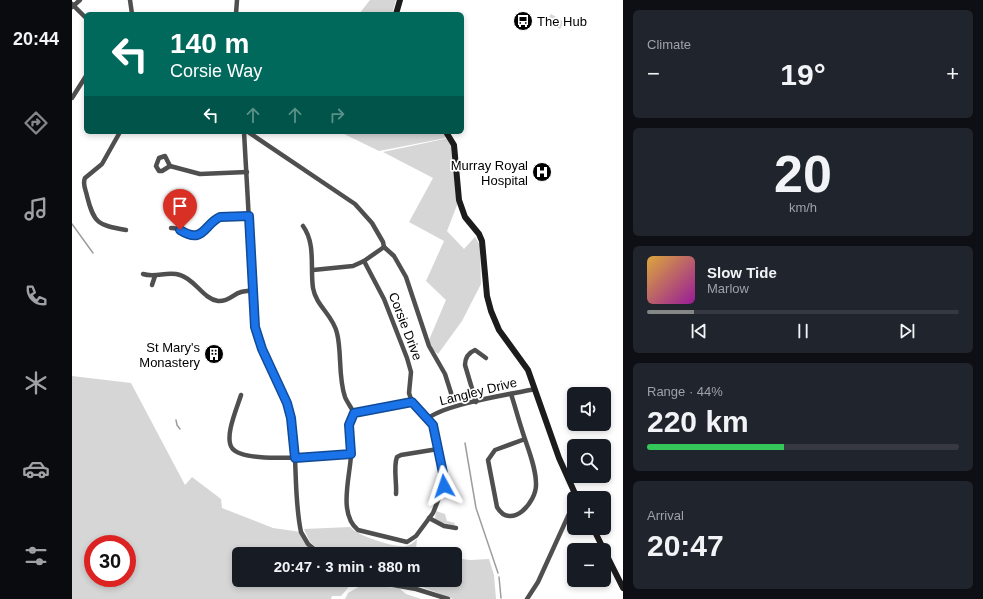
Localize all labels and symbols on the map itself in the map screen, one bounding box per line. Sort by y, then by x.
bus stop icon: The Hub [512,10,534,32]
place label: The Hub [537,14,587,29]
place label: Murray Royal Hospital [451,158,528,188]
hospital icon: Murray Royal Hospital [531,161,553,183]
pin [163,189,197,230]
street label: Corsie Drive [386,290,425,362]
place label: St Mary's Monastery [139,340,200,370]
building icon: St Mary's Monastery [203,343,225,365]
street label: Langley Drive [438,375,519,408]
position arrow [423,465,465,507]
speed limit sign: 30 [84,535,136,587]

